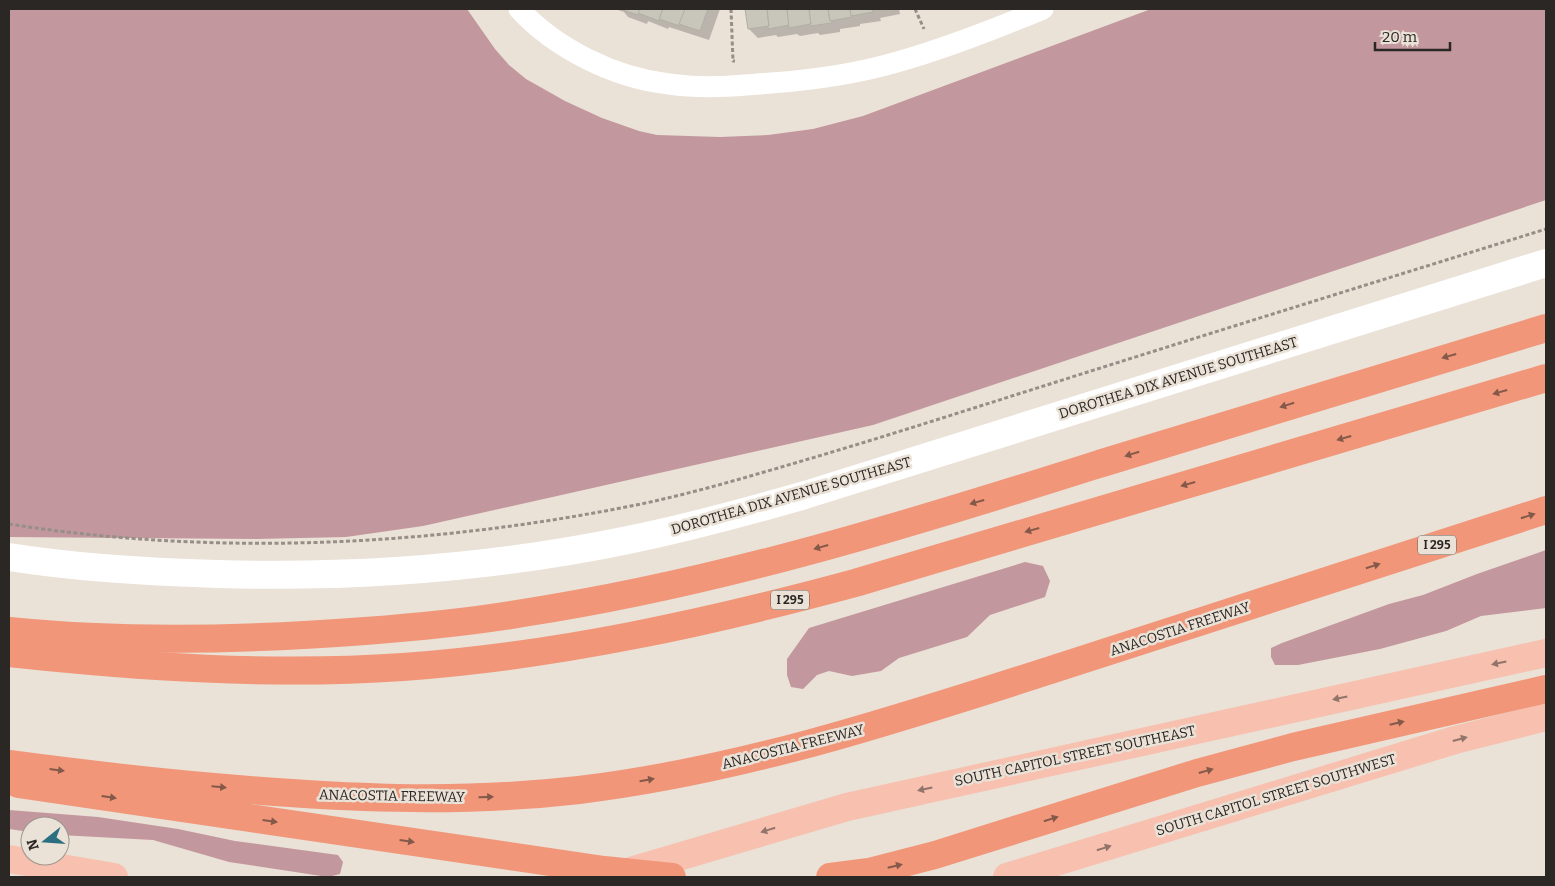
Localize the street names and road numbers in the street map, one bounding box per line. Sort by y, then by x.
street label: DOROTHEA DIX AVENUE SOUTHEAST [1057,334,1299,422]
street label: DOROTHEA DIX AVENUE SOUTHEAST [669,454,913,538]
road number: I 295 [1418,536,1456,554]
road number: I 295 [771,590,809,610]
street label: ANACOSTIA FREEWAY [1108,598,1252,660]
street label: ANACOSTIA FREEWAY [720,721,866,773]
street label: SOUTH CAPITOL STREET SOUTHEAST [953,722,1197,790]
street label: SOUTH CAPITOL STREET SOUTHWEST [1154,750,1398,840]
street label: ANACOSTIA FREEWAY [319,786,465,806]

